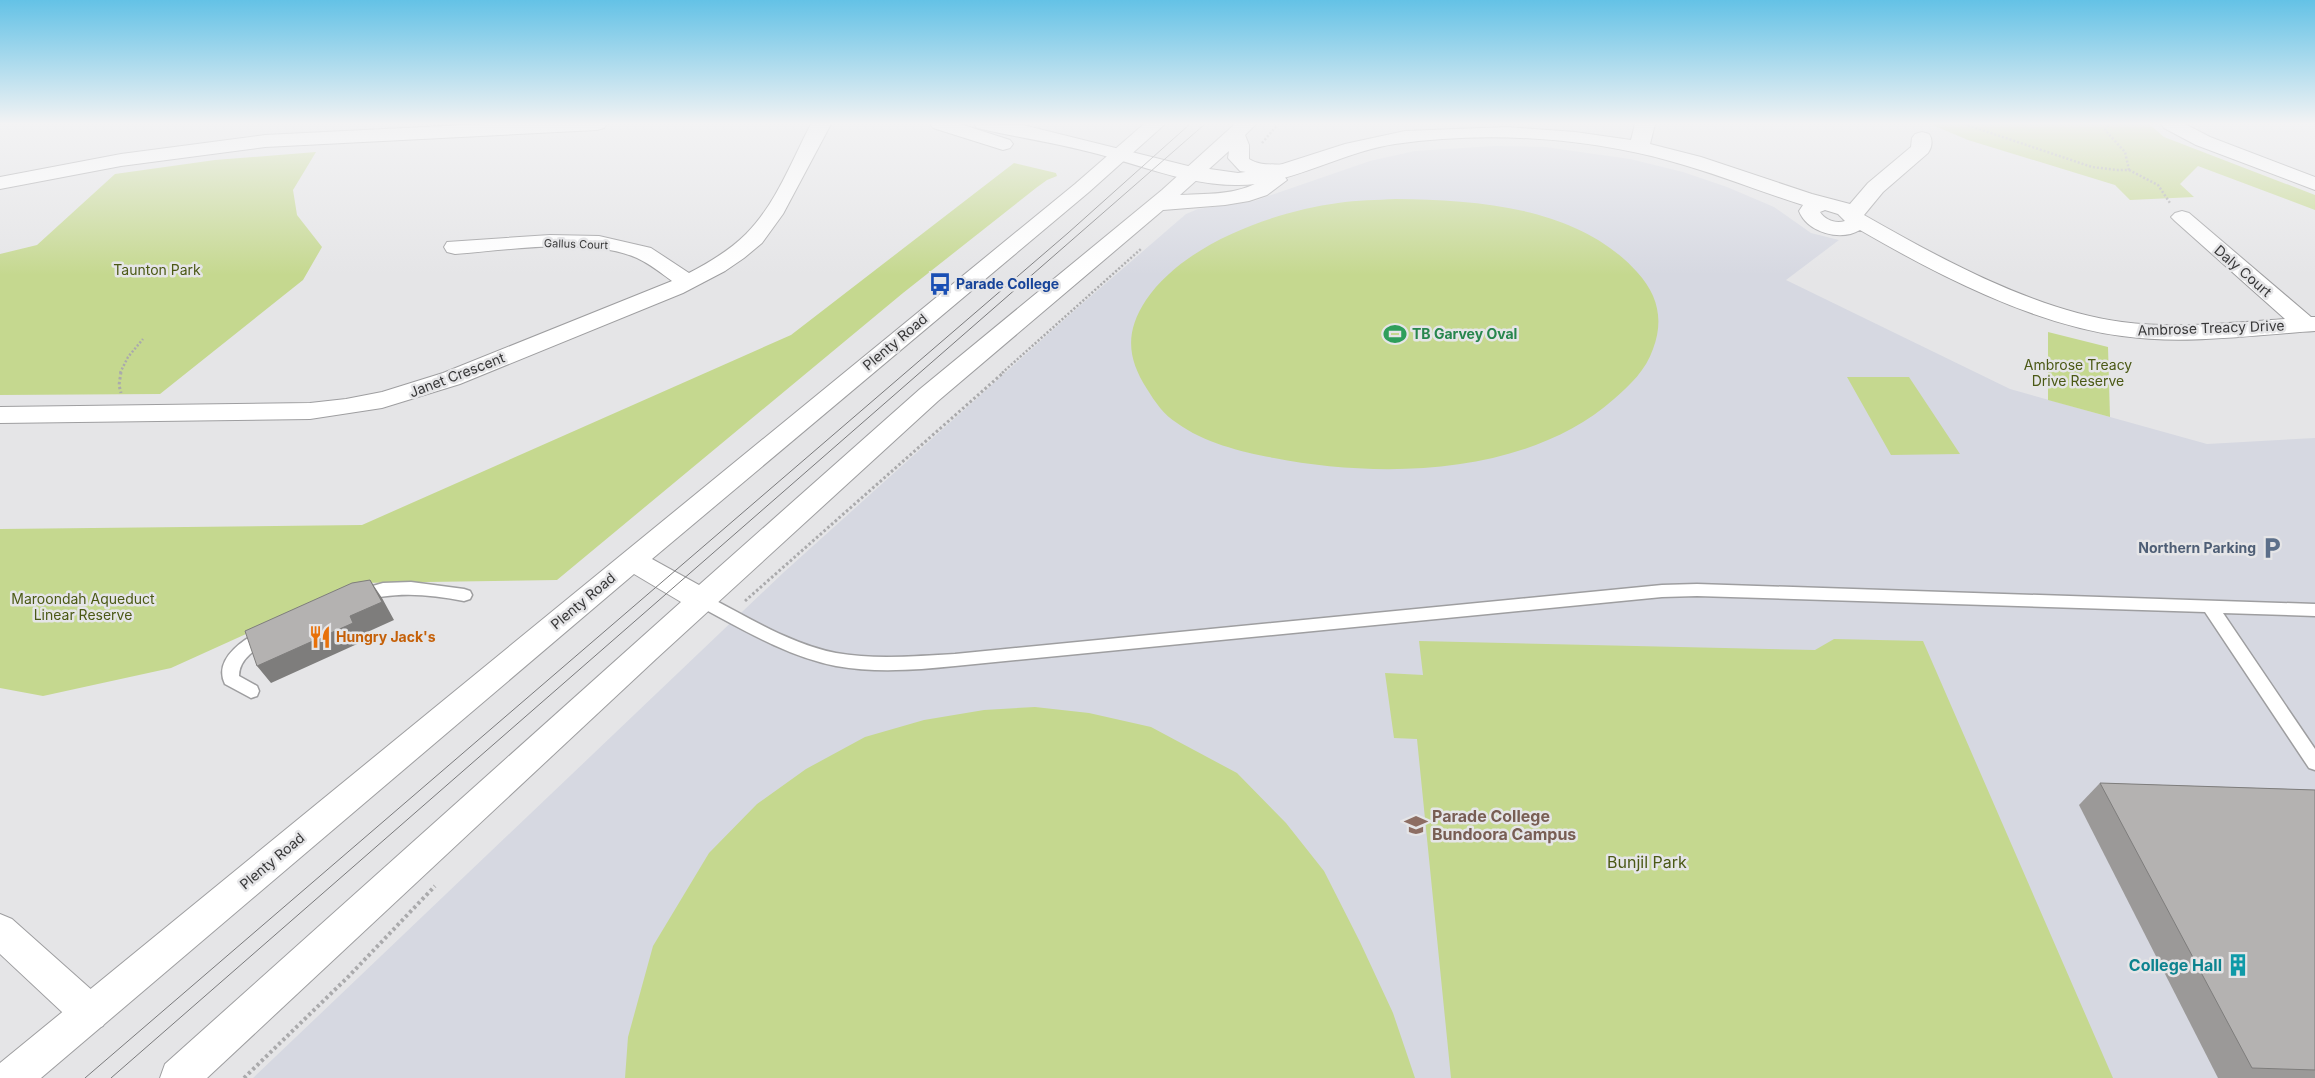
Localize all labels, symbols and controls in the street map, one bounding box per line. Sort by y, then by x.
street label: Gallus Court [544,236,609,252]
street label: Daly Court [2211,241,2276,300]
park label: Taunton Park [113,261,201,278]
bus stop icon: Parade College [927,271,953,297]
place label: Parade College [956,275,1059,292]
street label: Plenty Road [859,310,930,374]
street label: Ambrose Treacy Drive [2137,316,2285,339]
sports icon: TB Garvey Oval [1382,321,1408,347]
place label: TB Garvey Oval [1412,325,1517,342]
street label: Janet Crescent [407,348,507,401]
park label: Ambrose Treacy Drive Reserve [2024,356,2132,389]
parking icon: Northern Parking [2259,535,2285,561]
place label: Northern Parking [2138,539,2256,556]
street label: Plenty Road [547,569,618,633]
park label: Maroondah Aqueduct Linear Reserve [11,590,155,623]
restaurant icon: Hungry Jack's [307,624,333,650]
place label: Hungry Jack's [336,628,436,645]
place label: Parade College Bundoora Campus [1432,806,1576,844]
school or university icon: Parade College Bundoora Campus [1403,812,1429,838]
street label: Plenty Road [236,829,307,893]
park label: Bunjil Park [1607,852,1687,872]
building icon: College Hall [2225,952,2251,978]
place label: College Hall [2129,955,2222,975]

